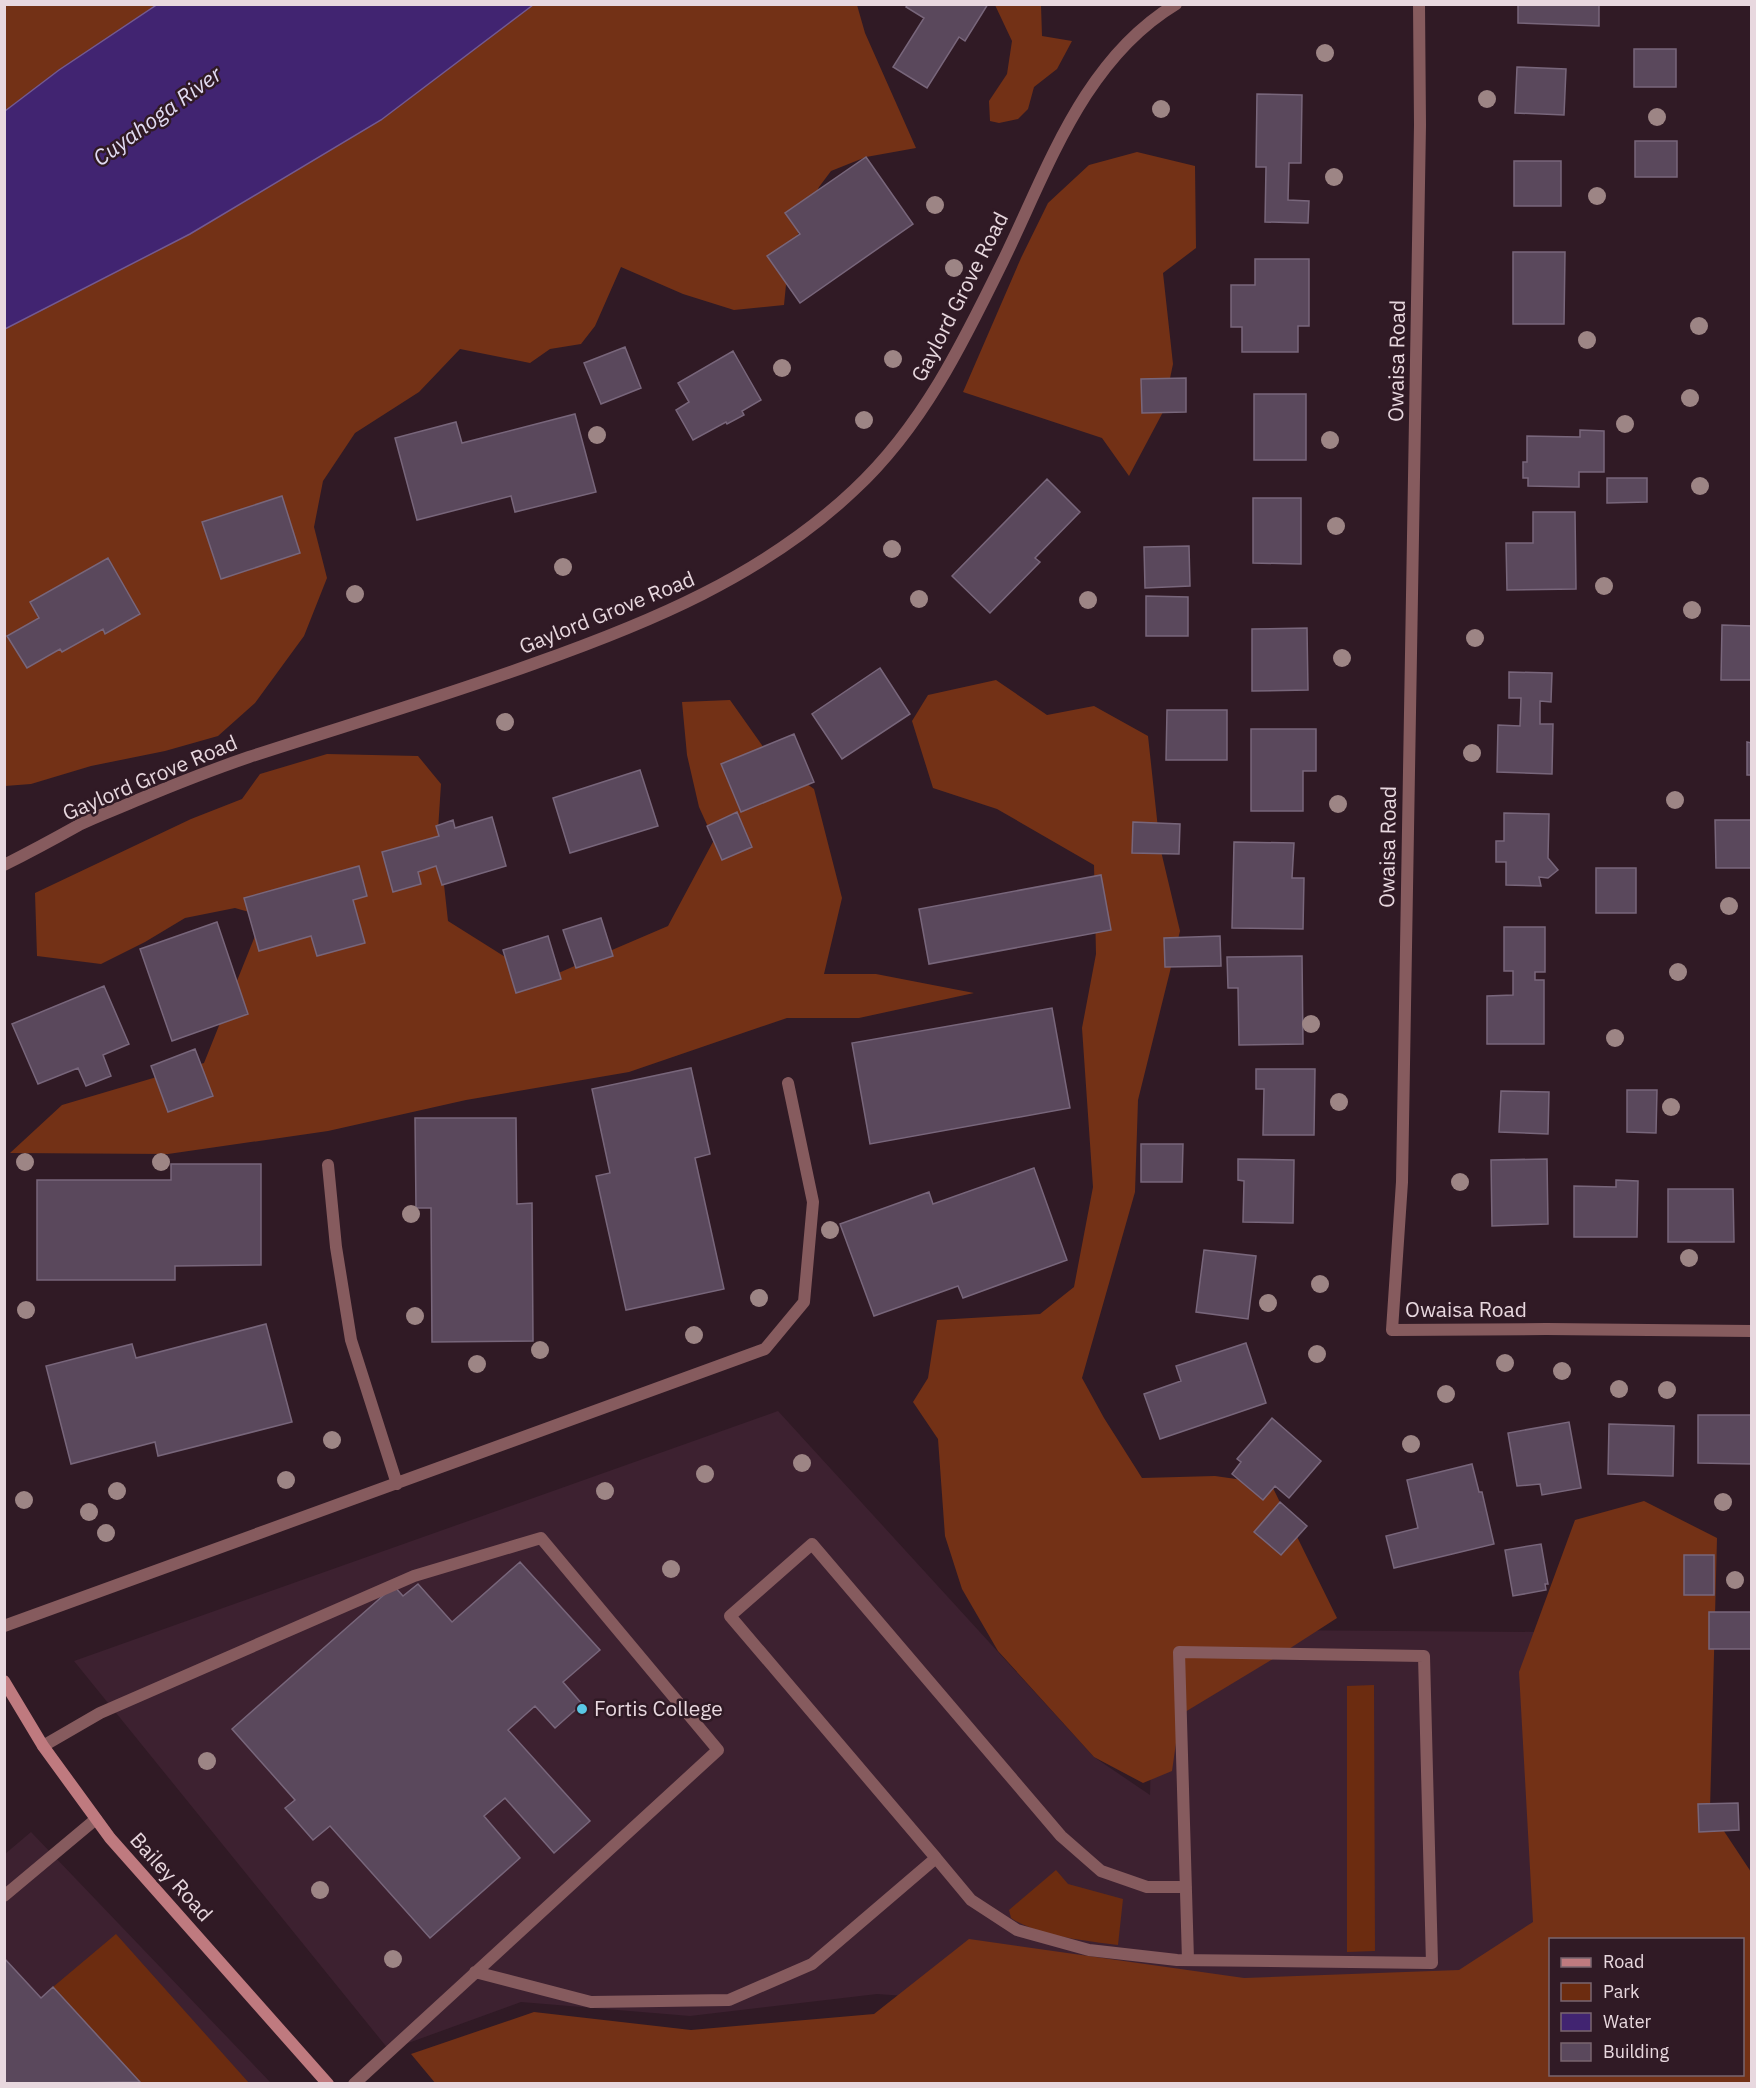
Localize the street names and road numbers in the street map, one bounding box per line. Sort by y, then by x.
street label: Gaylord Grove Road [904,207,1014,386]
street label: Owaisa Road [1381,300,1411,422]
street label: Gaylord Grove Road [515,564,699,660]
street label: Gaylord Grove Road [58,728,241,827]
street label: Owaisa Road [1372,786,1402,908]
street label: Owaisa Road [1405,1295,1527,1323]
street label: Bailey Road [124,1826,219,1927]

